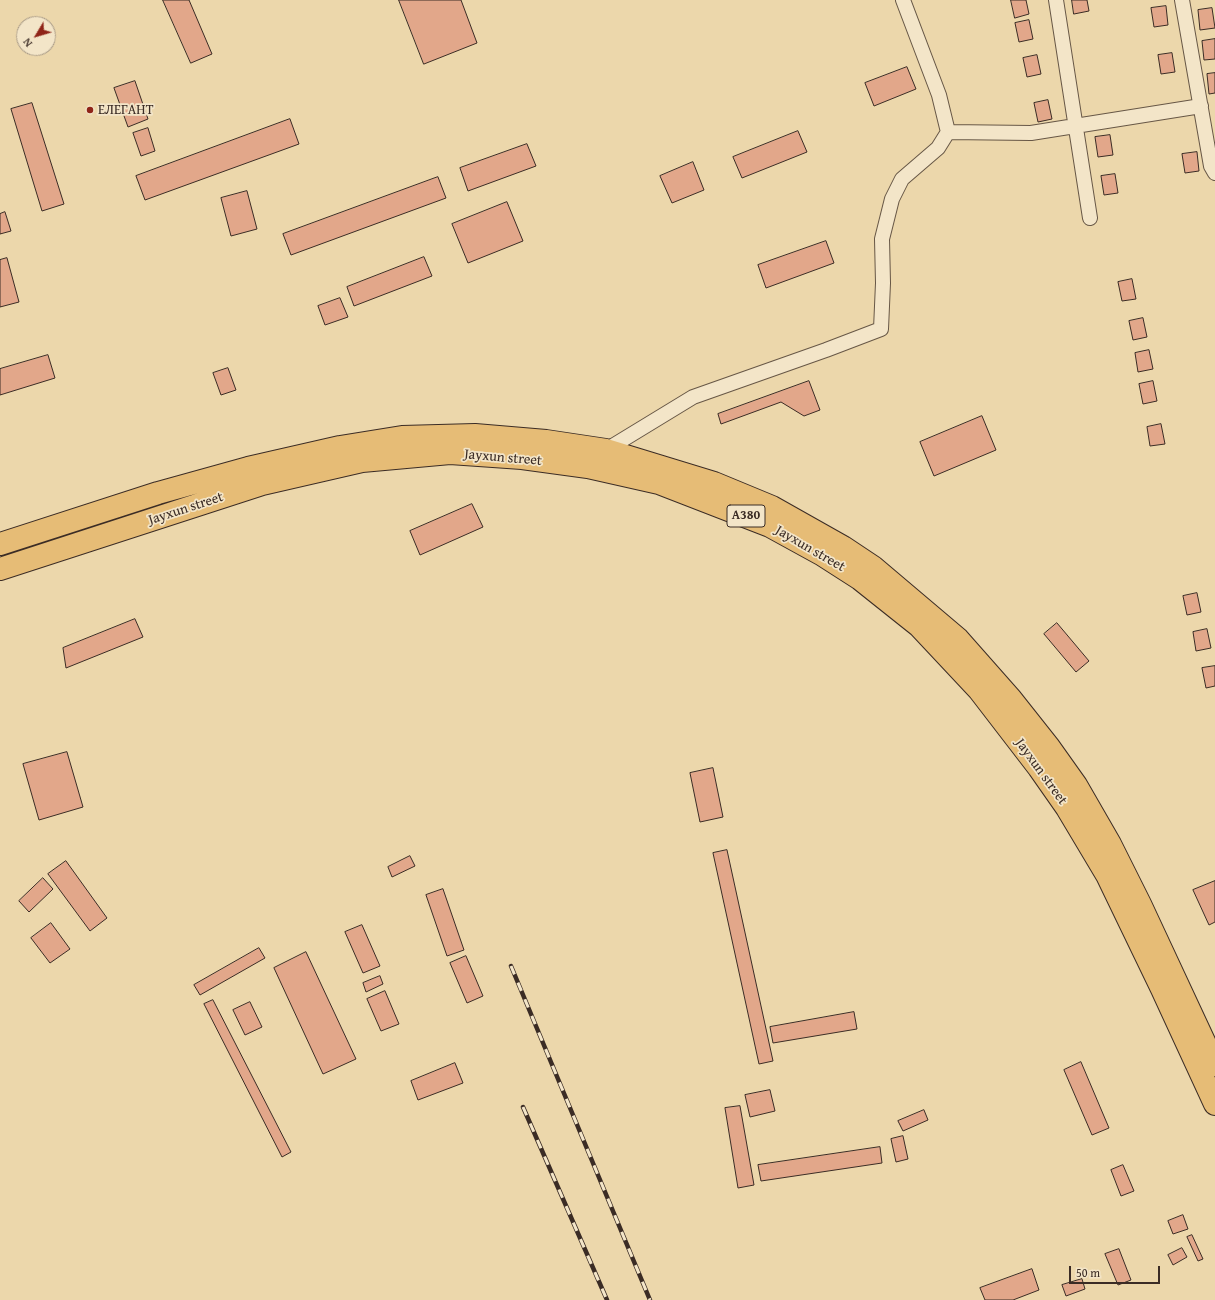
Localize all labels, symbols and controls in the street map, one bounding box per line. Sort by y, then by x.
north arrow [16,16,56,56]
text: N [19,35,36,51]
place label: ЕЛЕГАНТ [98,102,153,118]
marker: ЕЛЕГАНТ [85,105,95,115]
street label: Jayxun street [464,446,542,470]
street label: Jayxun street [146,489,226,529]
road number: A380 [727,505,765,527]
street label: Jayxun street [772,522,848,576]
street label: Jayxun street [1011,736,1071,808]
scale bar [1071,1258,1162,1284]
text: 50 m [1076,1264,1100,1281]

